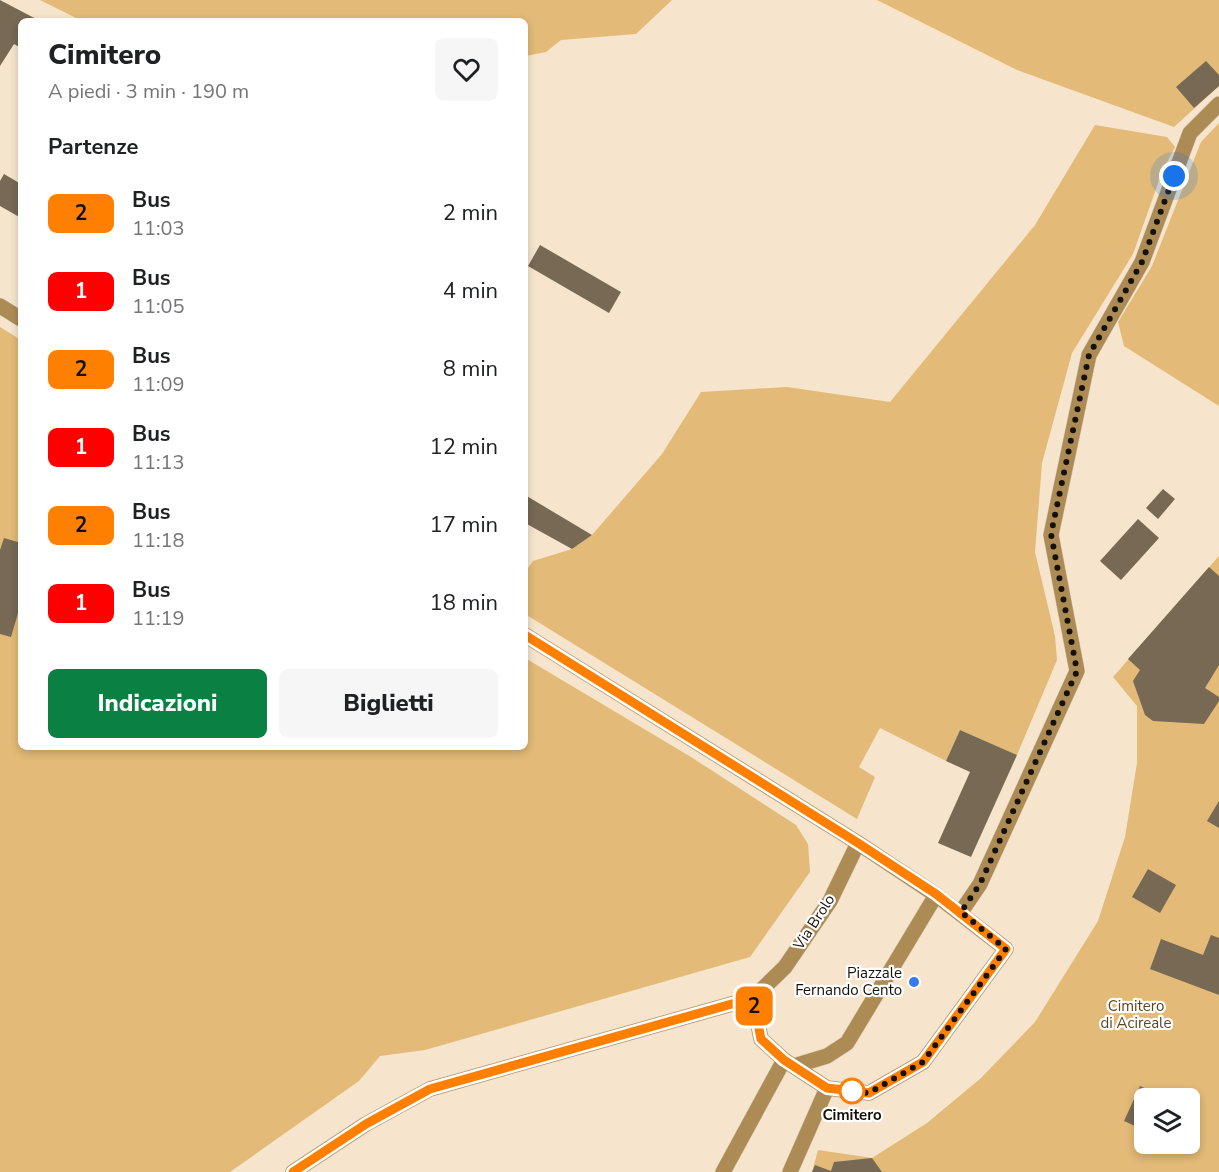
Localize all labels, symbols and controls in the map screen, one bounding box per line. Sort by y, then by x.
text: Cimitero [48,36,161,74]
button: heart [435,38,498,101]
text: A piedi · 3 min · 190 m [48,78,249,105]
text: Partenze [48,132,138,162]
your location [1159,161,1189,191]
text: Bus [132,185,171,215]
text: 2 min [443,198,498,228]
text: 2 [75,199,87,227]
text: 11:03 [132,215,185,242]
text: Bus [132,263,171,293]
text: 4 min [443,276,498,306]
text: 1 [75,277,87,305]
text: 11:05 [132,293,185,320]
text: Bus [132,341,171,371]
text: 8 min [443,354,498,384]
text: 2 [75,355,87,383]
text: 11:09 [132,371,185,398]
text: Bus [132,419,171,449]
text: 12 min [430,432,498,462]
text: 1 [75,433,87,461]
text: 11:13 [132,449,185,476]
text: Bus [132,497,171,527]
text: 17 min [430,510,498,540]
text: 2 [75,511,87,539]
text: 11:18 [132,527,185,554]
text: Bus [132,575,171,605]
text: 18 min [430,588,498,618]
text: 1 [75,589,87,617]
text: 11:19 [132,605,185,632]
button: Indicazioni [48,669,267,738]
button: Biglietti [279,669,498,738]
street label: Via Brolo [788,891,839,954]
place label: Piazzale Fernando Cento [795,963,902,1000]
marker: Piazzale Fernando Cento [907,975,921,989]
line badge: 2 [734,986,774,1026]
text: 2 [748,992,760,1020]
park label: Cimitero di Acireale [1101,996,1171,1033]
marker: Cimitero [839,1078,865,1104]
map controls [1134,1088,1200,1154]
button: layers [1134,1088,1200,1154]
place label: Cimitero [822,1105,882,1125]

